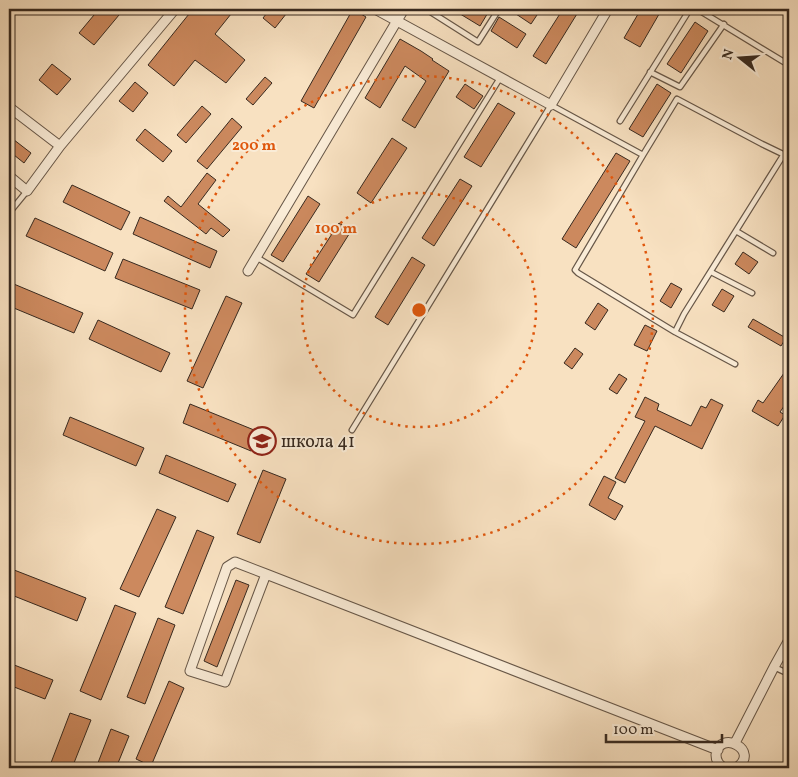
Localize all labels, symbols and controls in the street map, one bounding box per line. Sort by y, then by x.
north arrow [716,32,766,82]
text: N [718,47,740,62]
text: 200 m [232,136,276,157]
text: 100 m [315,219,358,240]
centre of rings [410,301,428,319]
school or university icon: школа 41 [247,426,277,456]
place label: школа 41 [281,430,355,455]
scale bar [606,712,722,744]
text: 100 m [613,720,653,741]

